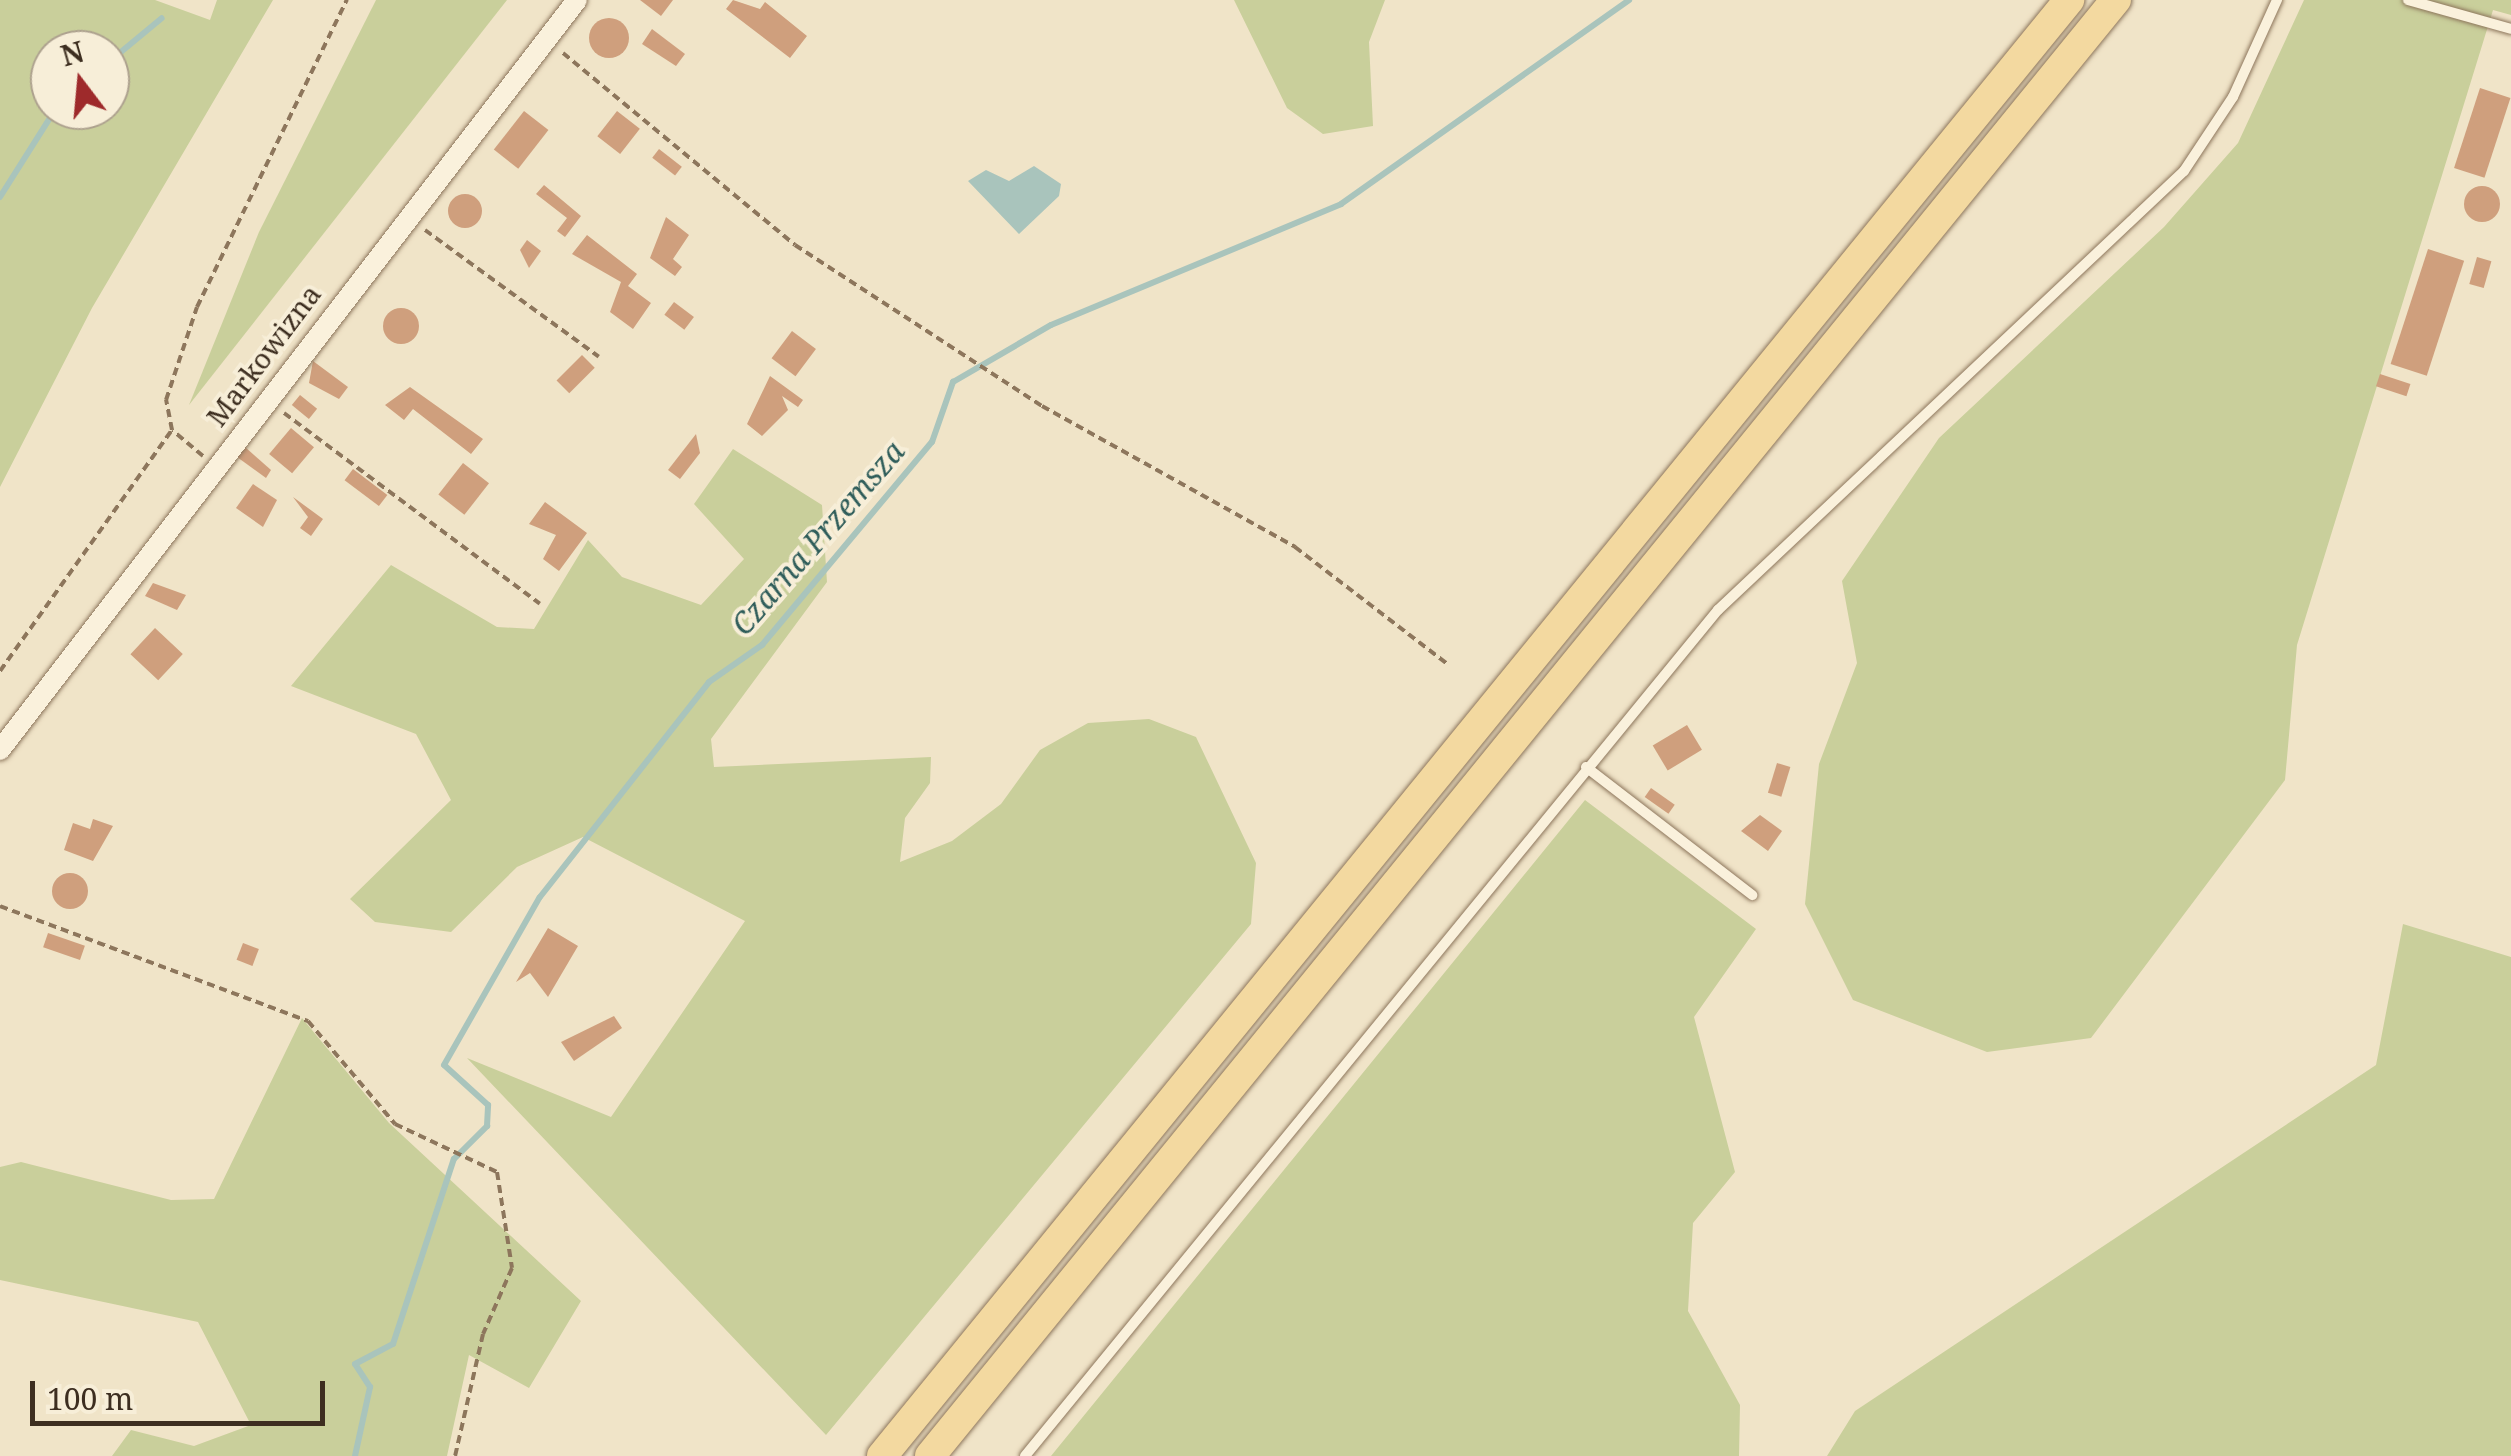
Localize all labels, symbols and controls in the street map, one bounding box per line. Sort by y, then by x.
north arrow [30,30,130,130]
text: N [56,32,88,74]
street label: Markowizna [199,278,327,432]
water label: Czarna Przemsza [724,434,912,642]
scale bar [35,1361,330,1423]
text: 100 m [47,1378,133,1419]

